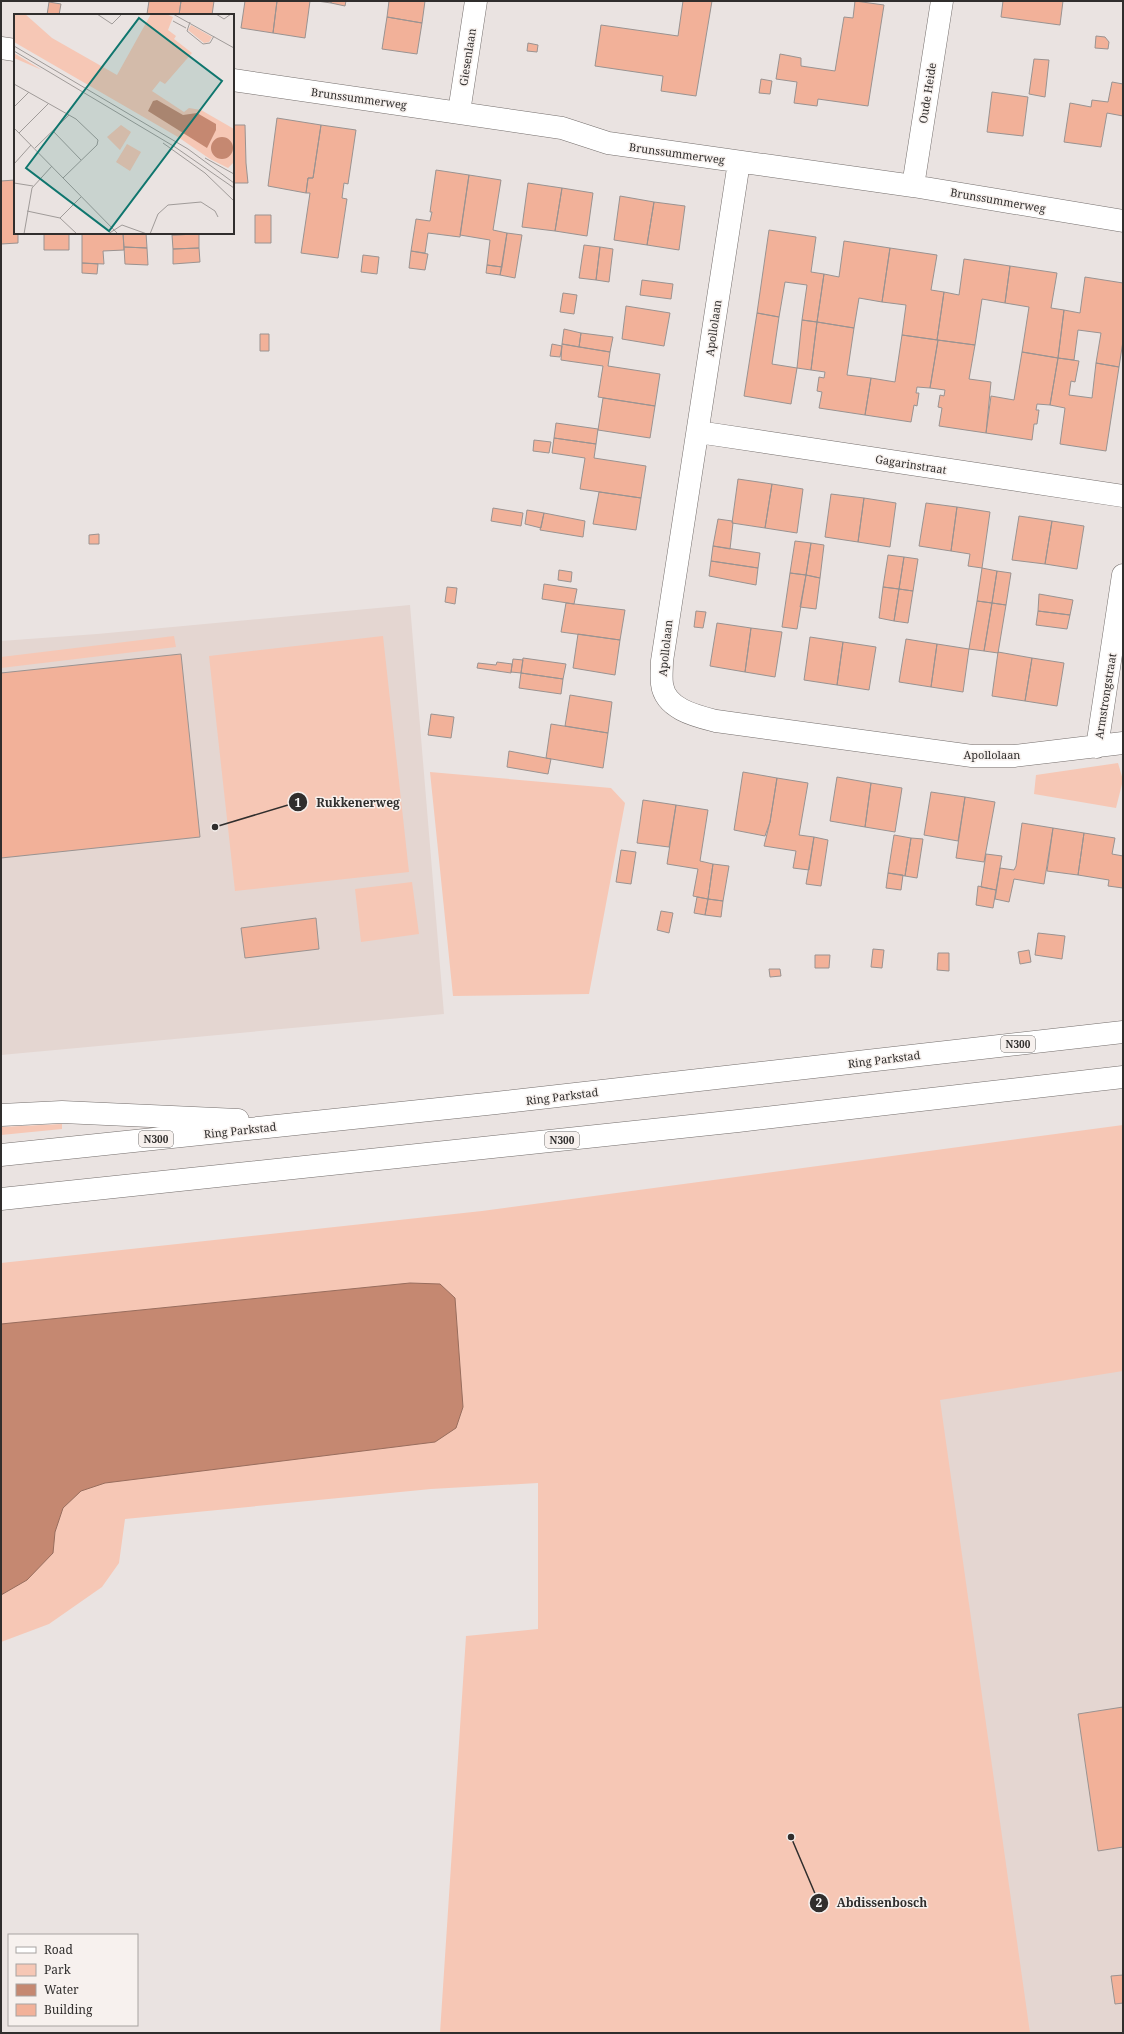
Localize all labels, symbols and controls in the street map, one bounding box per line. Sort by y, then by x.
inset map [14,14,234,234]
street label: Giesenlaan [455,27,479,87]
street label: Oude Heide [915,61,939,125]
street label: Brunssummerweg [310,84,408,112]
street label: Brunssummerweg [628,139,726,167]
street label: Brunssummerweg [949,184,1047,216]
street label: Apollolaan [702,299,724,357]
street label: Gagarinstraat [874,451,948,477]
street label: Apollolaan [655,619,675,677]
street label: Armstrongstraat [1091,652,1119,740]
street label: Apollolaan [964,747,1020,762]
callout: Rukkenerweg [288,790,408,814]
text: 1 [295,794,302,811]
text: Rukkenerweg [316,794,400,811]
road number: N300 [1001,1036,1035,1052]
street label: Ring Parkstad [847,1047,921,1071]
street label: Ring Parkstad [525,1084,599,1108]
street label: Ring Parkstad [203,1119,277,1141]
road number: N300 [139,1131,173,1147]
road number: N300 [545,1132,579,1148]
callout: Abdissenbosch [809,1891,935,1915]
text: 2 [816,1894,823,1911]
text: Abdissenbosch [837,1894,927,1911]
legend [8,1934,138,2026]
text: Road [44,1941,74,1958]
text: Park [44,1961,72,1978]
text: Water [44,1981,79,1998]
text: Building [44,2001,93,2018]

